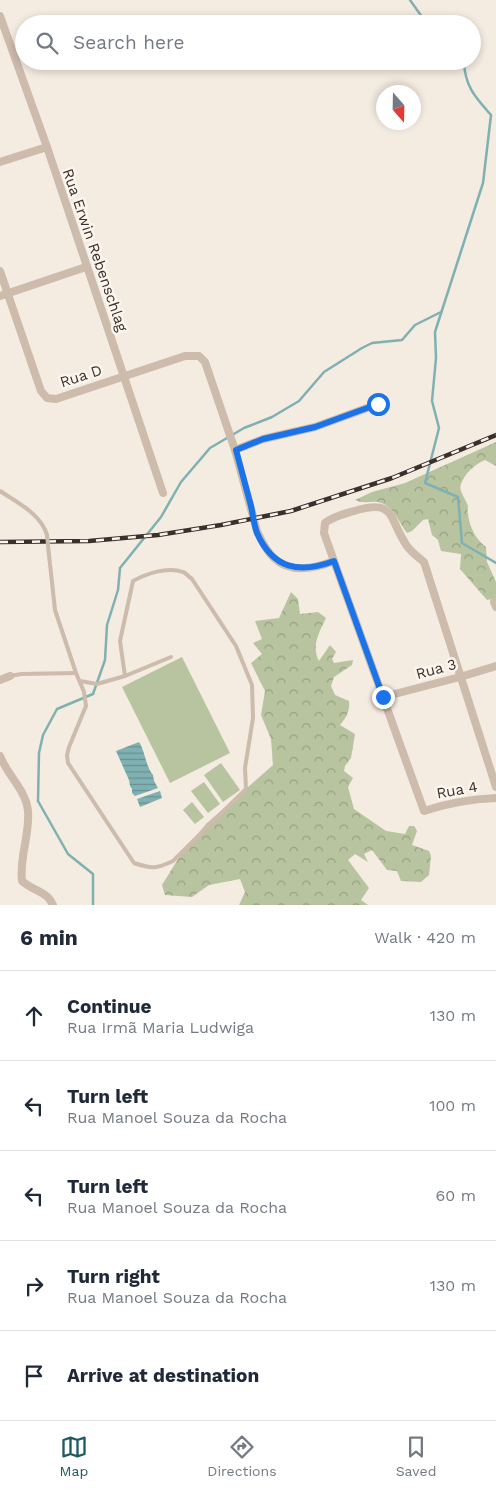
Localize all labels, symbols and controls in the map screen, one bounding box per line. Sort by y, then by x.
search box [15,15,481,70]
icon: search [33,29,61,57]
text: Search here [73,31,184,54]
north arrow [376,85,421,130]
street label: Rua Erwin Rebenschlag [59,166,131,334]
street label: Rua D [58,361,104,391]
route start [367,393,390,416]
street label: Rua 3 [414,655,458,683]
route end [372,686,395,709]
street label: Rua 4 [435,778,479,802]
text: 6 min [20,925,78,950]
text: Walk · 420 m [374,928,476,947]
text: Continue [67,995,151,1018]
icon: ahead [20,1002,48,1030]
text: 130 m [430,1006,476,1025]
text: Rua Irmã Maria Ludwiga [67,1018,254,1037]
text: Turn left [67,1085,148,1108]
icon: left [20,1092,48,1120]
text: 100 m [429,1096,476,1115]
text: Rua Manoel Souza da Rocha [67,1108,287,1127]
text: Turn left [67,1175,148,1198]
icon: left [20,1182,48,1210]
text: 60 m [436,1186,476,1205]
text: Rua Manoel Souza da Rocha [67,1198,287,1217]
text: Turn right [67,1265,160,1288]
icon: right [20,1272,48,1300]
text: 130 m [430,1276,476,1295]
text: Rua Manoel Souza da Rocha [67,1288,287,1307]
icon: arrive [20,1362,48,1390]
text: Arrive at destination [67,1364,259,1387]
tab: Map [60,1433,88,1479]
tab: Directions [207,1433,277,1479]
tab: Saved [396,1433,436,1479]

